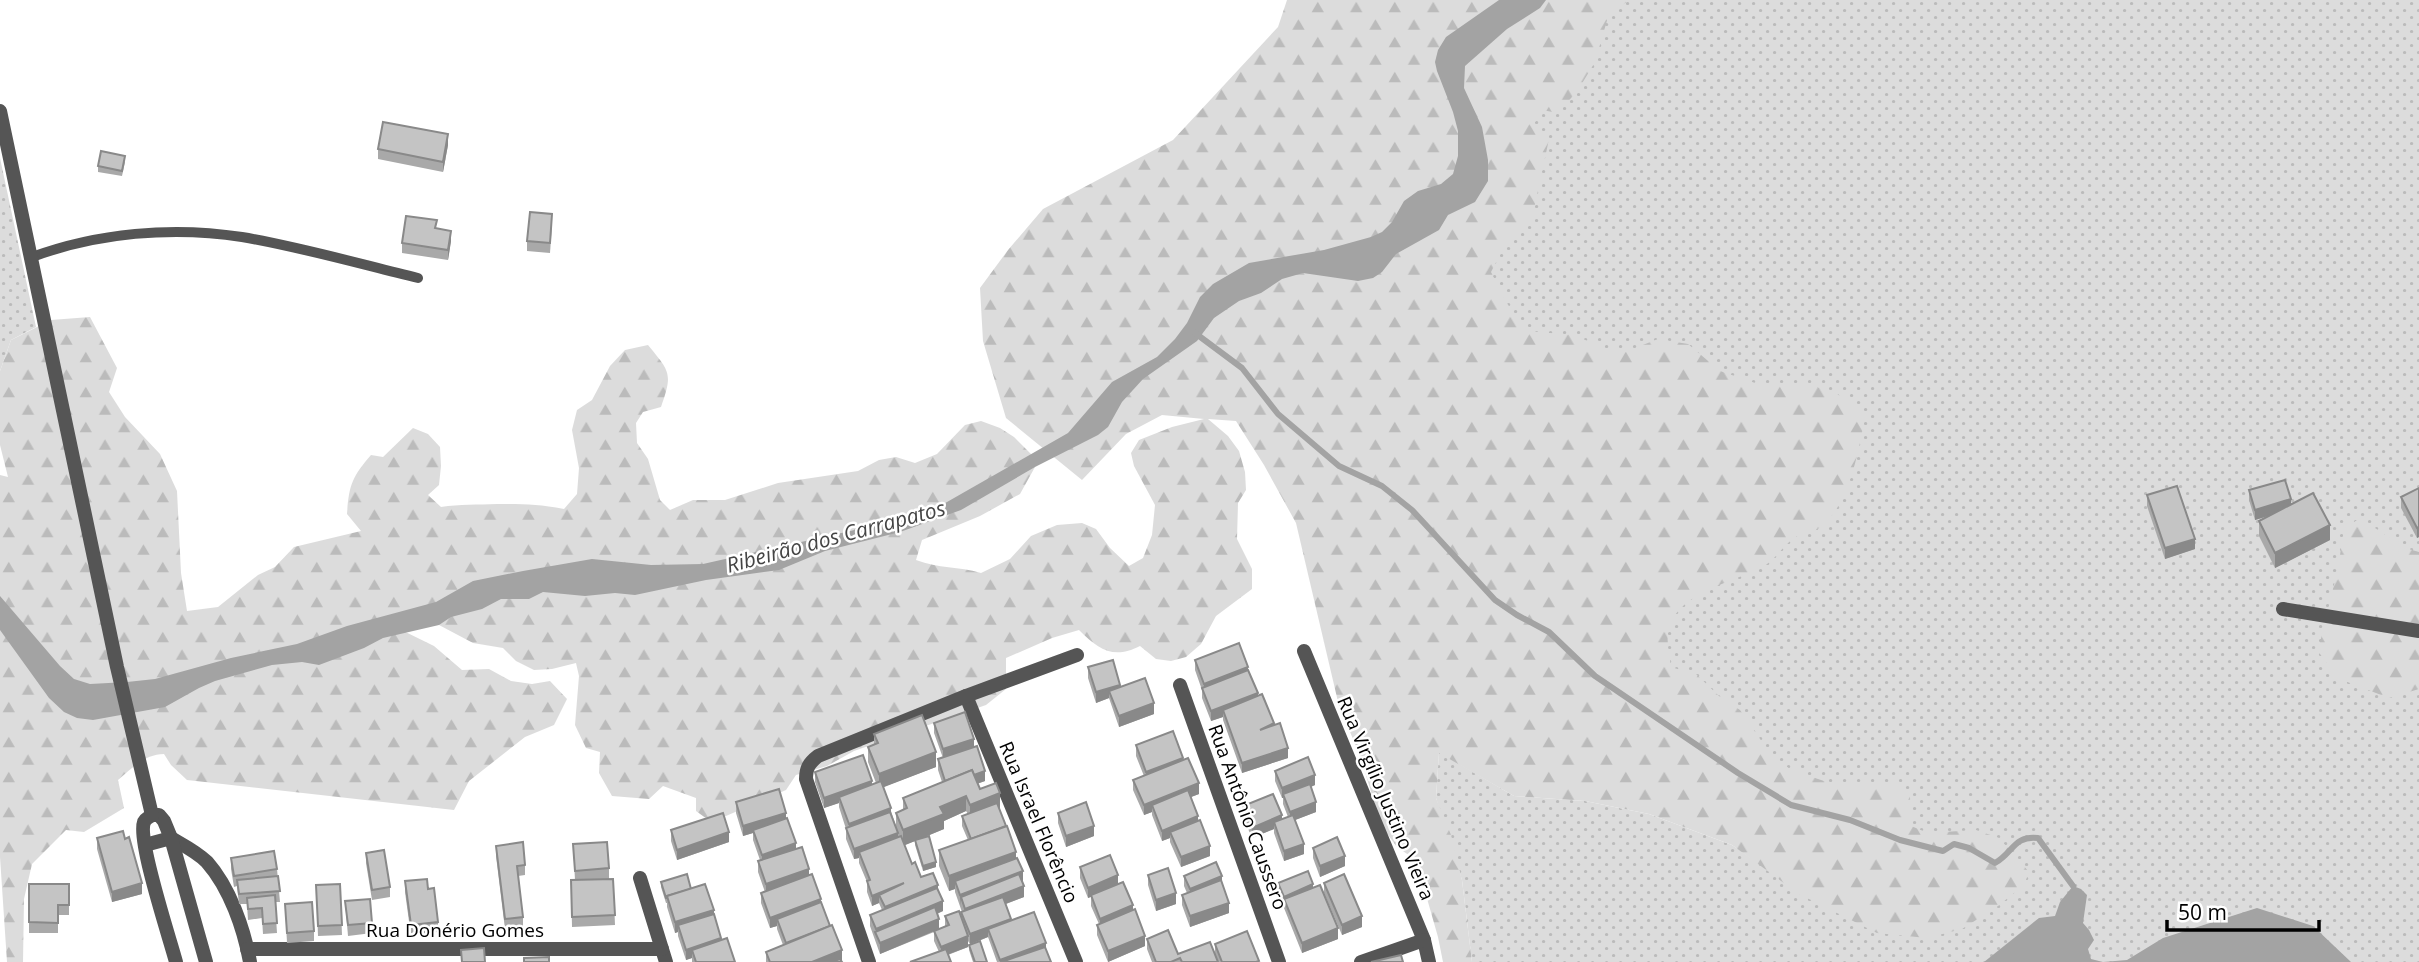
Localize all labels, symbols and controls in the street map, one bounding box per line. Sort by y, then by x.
water label: Ribeirão dos Carrapatos [723,493,948,579]
street label: Rua Virgílio Justino Vieira [1331,692,1441,904]
street label: Rua Antônio Caussero [1202,721,1294,913]
street label: Rua Israel Florêncio [993,737,1085,907]
scale bar [2167,888,2319,932]
text: 50 m [2178,898,2227,926]
street label: Rua Donério Gomes [366,917,544,943]

